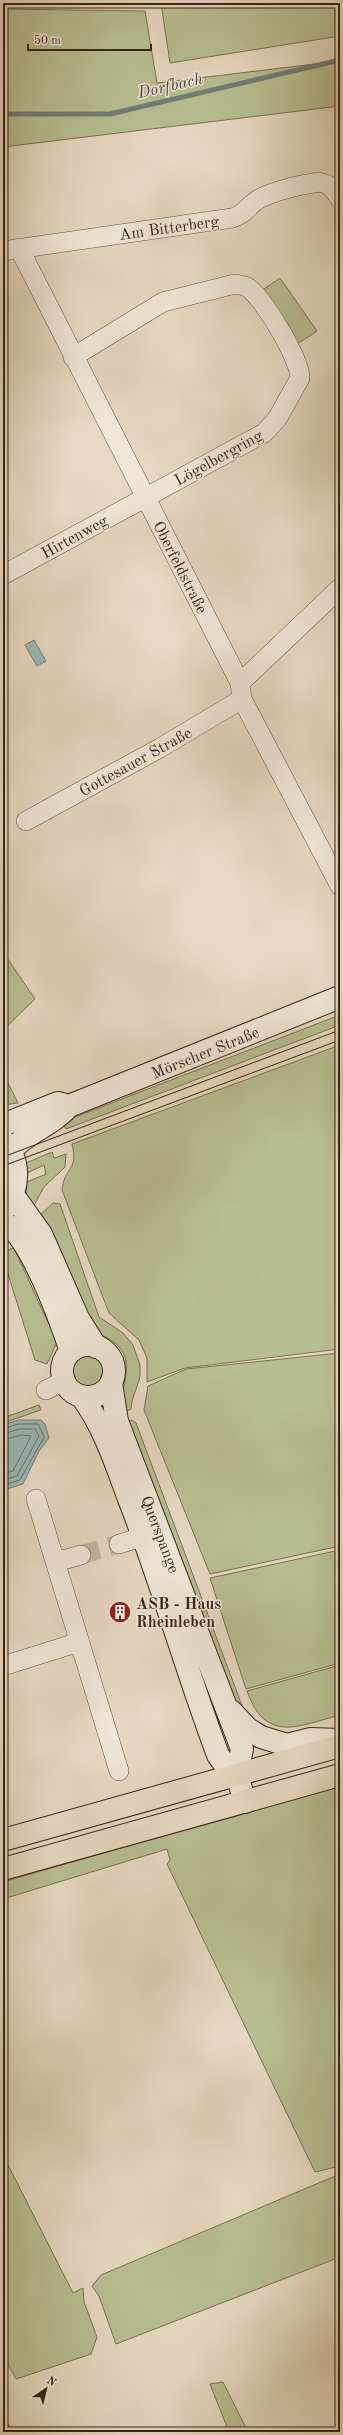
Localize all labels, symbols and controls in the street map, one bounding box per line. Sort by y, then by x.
scale bar [28,26,151,52]
text: 50 m [34,34,61,47]
water label: Dorfbach [135,71,205,102]
street label: Am Bitterberg [118,214,221,244]
street label: Lögelbergring [172,428,266,489]
street label: Hirtenweg [39,513,111,562]
street label: Oberfeldstraße [149,519,209,617]
street label: Gottesauer Straße [77,725,195,800]
street label: Mörscher Straße [150,1025,262,1083]
street label: Querspange [137,1494,181,1576]
place label: ASB - Haus Rheinleben [136,1597,221,1631]
building icon: ASB - Haus Rheinleben [107,1599,133,1625]
north arrow [26,2369,66,2409]
text: N [44,2375,58,2389]

